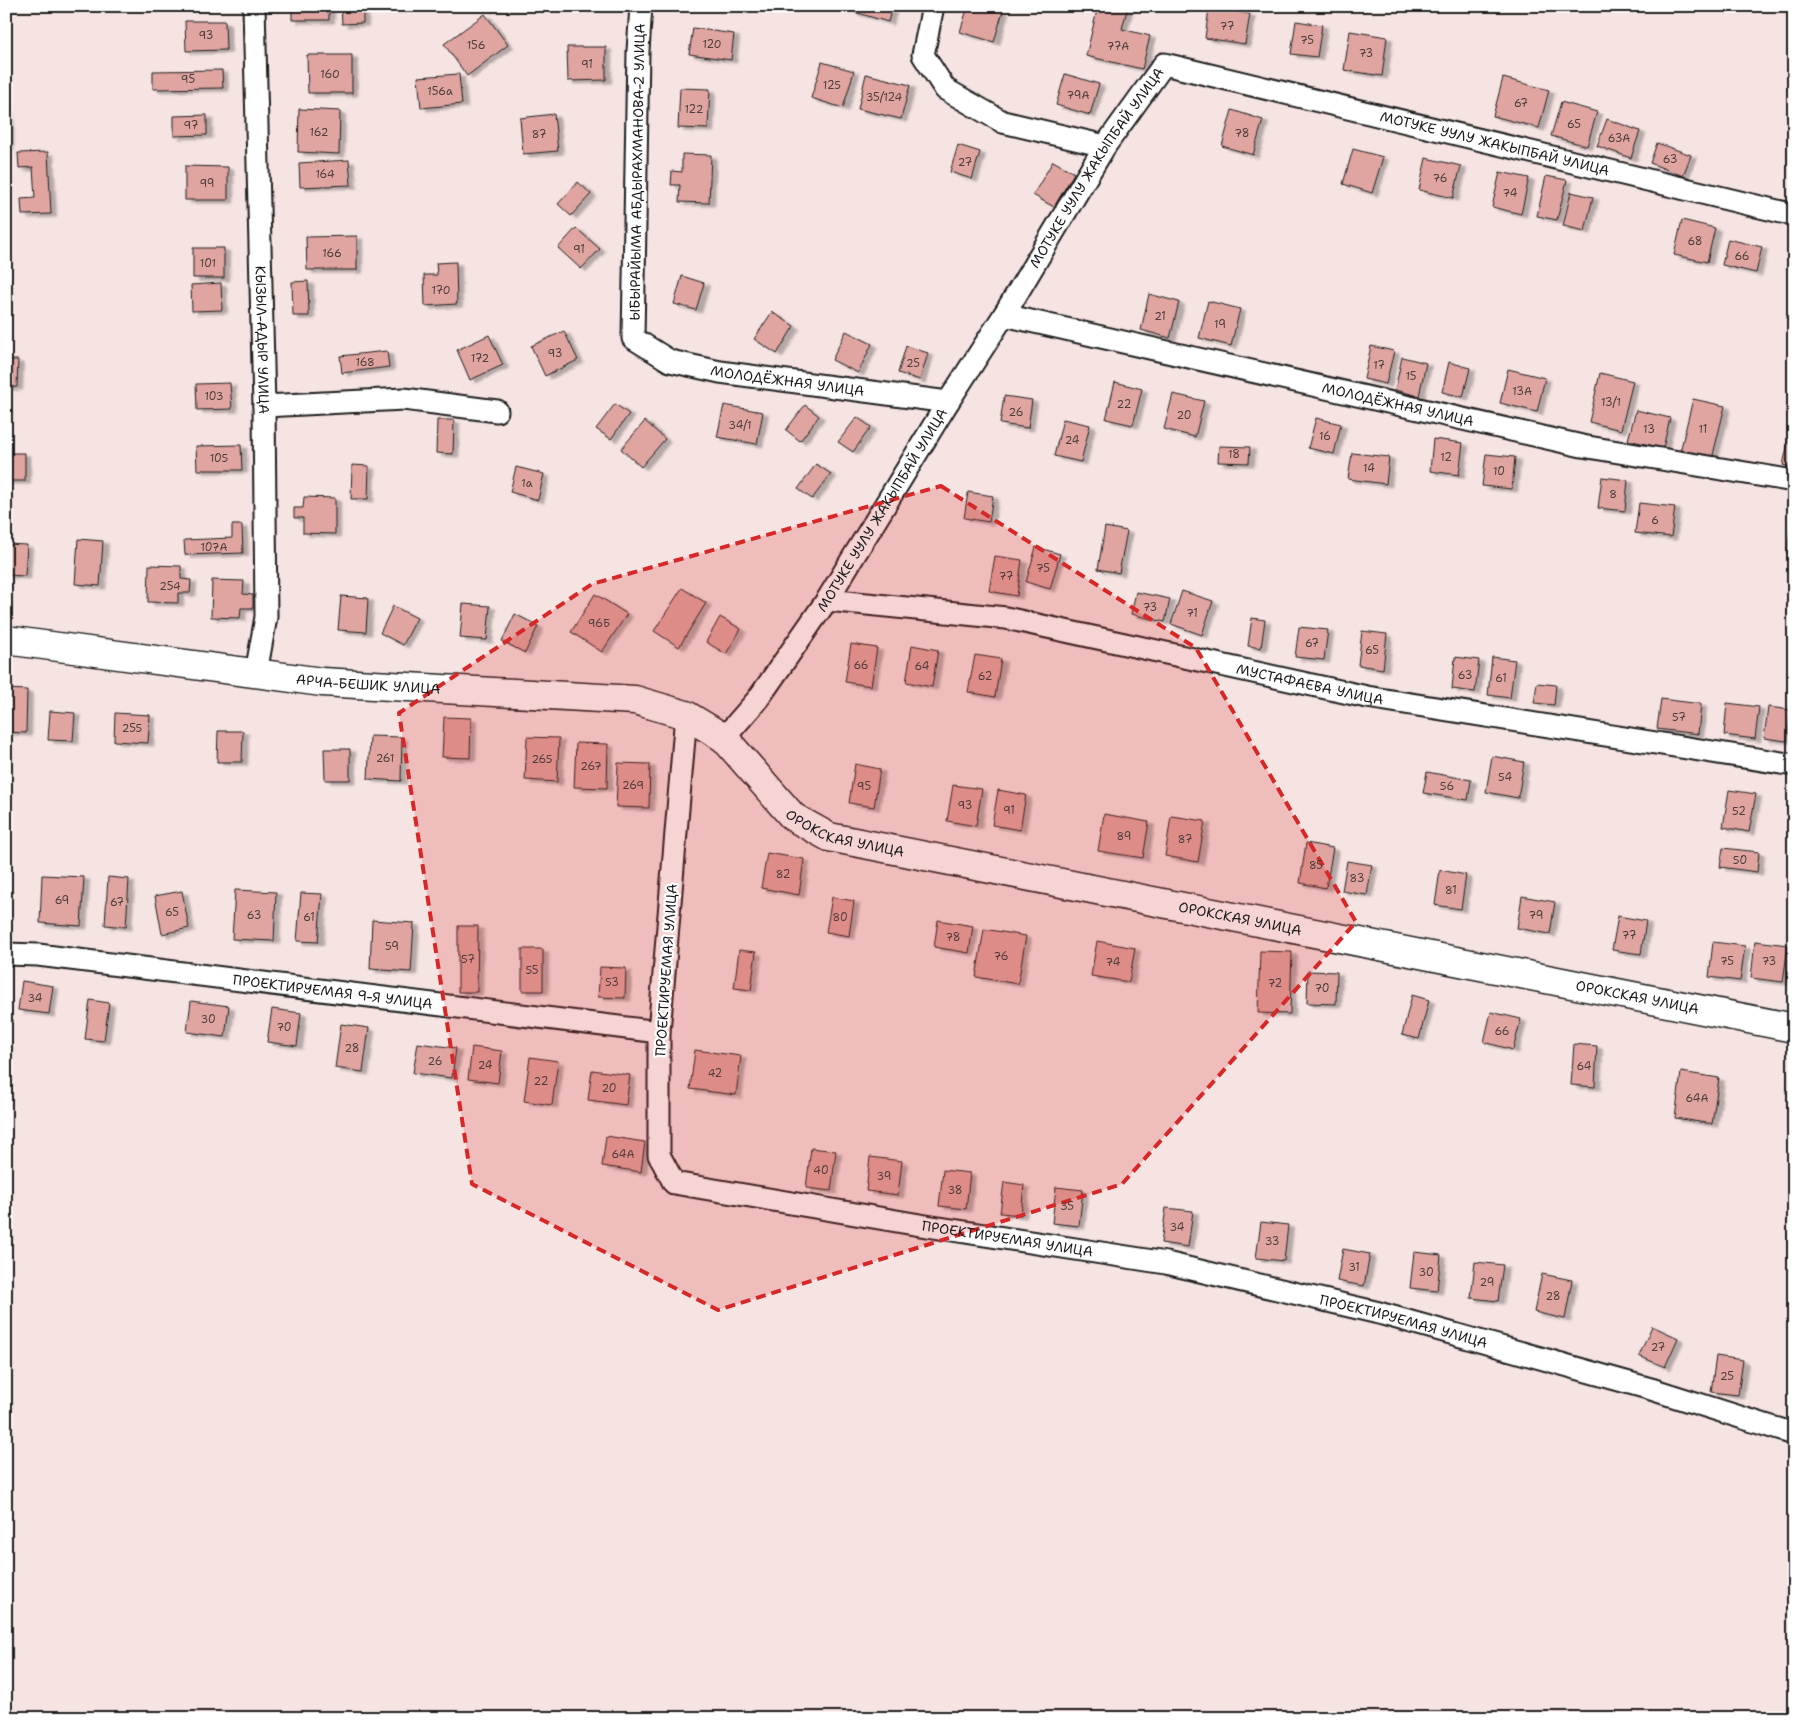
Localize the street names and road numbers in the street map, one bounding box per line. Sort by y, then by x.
street label: ЫБЫРАЙЫМА АБДЫРАХМАНОВА-2 УЛИЦА [625,23,649,321]
street label: МОТУКЕ УУЛУ ЖАКЫПБАЙ УЛИЦА [1025,64,1168,271]
street label: МОТУКЕ УУЛУ ЖАКЫПБАЙ УЛИЦА [1378,107,1611,179]
street label: КЫЗЫЛ-АДЫР УЛИЦА [251,265,273,414]
street label: МОЛОДЁЖНАЯ УЛИЦА [709,361,865,400]
street label: МОЛОДЁЖНАЯ УЛИЦА [1320,378,1476,430]
street label: МОТУКЕ УУЛУ ЖАКЫПБАЙ УЛИЦА [813,405,951,615]
street label: МУСТАФАЕВА УЛИЦА [1235,660,1385,708]
street label: АРЧА-БЕШИК УЛИЦА [295,670,441,698]
street label: ОРОКСКАЯ УЛИЦА [781,806,906,861]
street label: ПРОЕКТИРУЕМАЯ УЛИЦА [651,883,681,1057]
street label: ОРОКСКАЯ УЛИЦА [1177,897,1303,939]
street label: ПРОЕКТИРУЕМАЯ 9-Я УЛИЦА [232,970,434,1013]
street label: ОРОКСКАЯ УЛИЦА [1574,976,1700,1018]
street label: ПРОЕКТИРУЕМАЯ УЛИЦА [921,1216,1094,1261]
street label: ПРОЕКТИРУЕМАЯ УЛИЦА [1318,1290,1490,1352]

